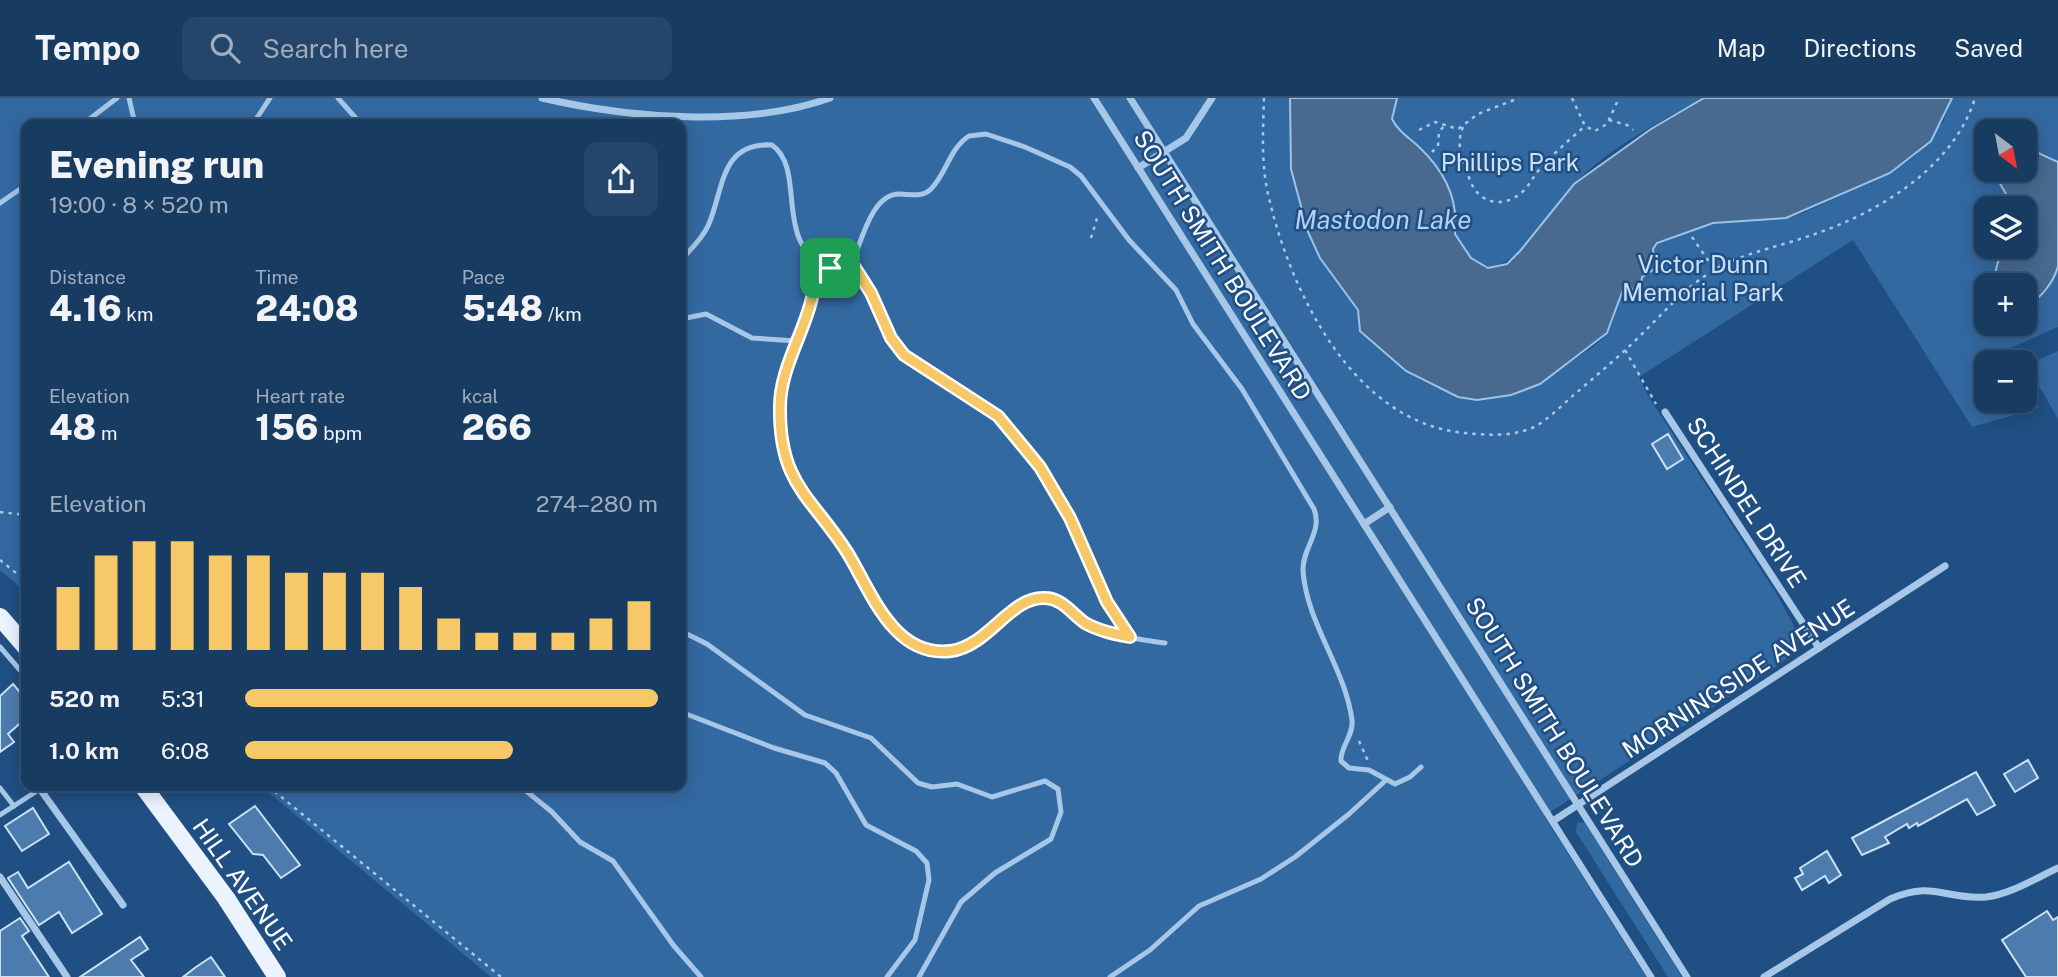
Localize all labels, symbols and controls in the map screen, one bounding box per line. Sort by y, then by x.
search box [182,17,672,80]
text: Tempo [35,29,140,67]
icon: search [206,29,244,67]
text: Search here [262,33,408,64]
text: Map [1717,34,1766,62]
text: Directions [1804,34,1916,62]
text: Saved [1954,34,2023,62]
north arrow [1974,119,2037,182]
map controls [1974,119,2037,413]
street label: SOUTH SMITH BOULEVARD [1128,125,1318,405]
text: Evening run [49,142,264,187]
button: share [584,142,658,216]
park label: Phillips Park [1441,148,1579,176]
text: 19:00 · 8 × 520 m [49,191,229,218]
button: layers [1974,196,2037,259]
water label: Mastodon Lake [1295,204,1471,235]
pin [800,238,860,298]
icon: arrive [811,249,849,287]
park label: Victor Dunn Memorial Park [1622,250,1784,306]
text: Distance [49,266,126,288]
text: Time [255,266,299,288]
text: Pace [462,266,505,288]
button: + [1974,273,2037,336]
text: 4.16 [49,288,122,329]
text: 24:08 [255,288,359,329]
text: 5:48 [462,288,543,329]
text: km [122,303,153,325]
text: /km [543,303,582,325]
button: − [1974,350,2037,413]
text: Elevation [49,385,130,407]
text: Heart rate [255,385,345,407]
text: kcal [462,385,498,407]
text: 48 [49,407,96,448]
text: 156 [255,407,319,448]
text: 266 [462,407,532,448]
street label: SCHINDEL DRIVE [1681,411,1813,593]
text: m [96,422,117,444]
text: bpm [319,422,362,444]
text: Elevation [49,490,147,517]
text: 274–280 m [536,490,658,517]
street label: SOUTH SMITH BOULEVARD [1460,592,1650,872]
street label: MORNINGSIDE AVENUE [1617,592,1859,764]
text: 520 m [49,685,120,712]
text: 5:31 [161,685,205,712]
text: 1.0 km [49,737,119,764]
text: 6:08 [161,737,209,764]
street label: HILL AVENUE [187,813,299,955]

